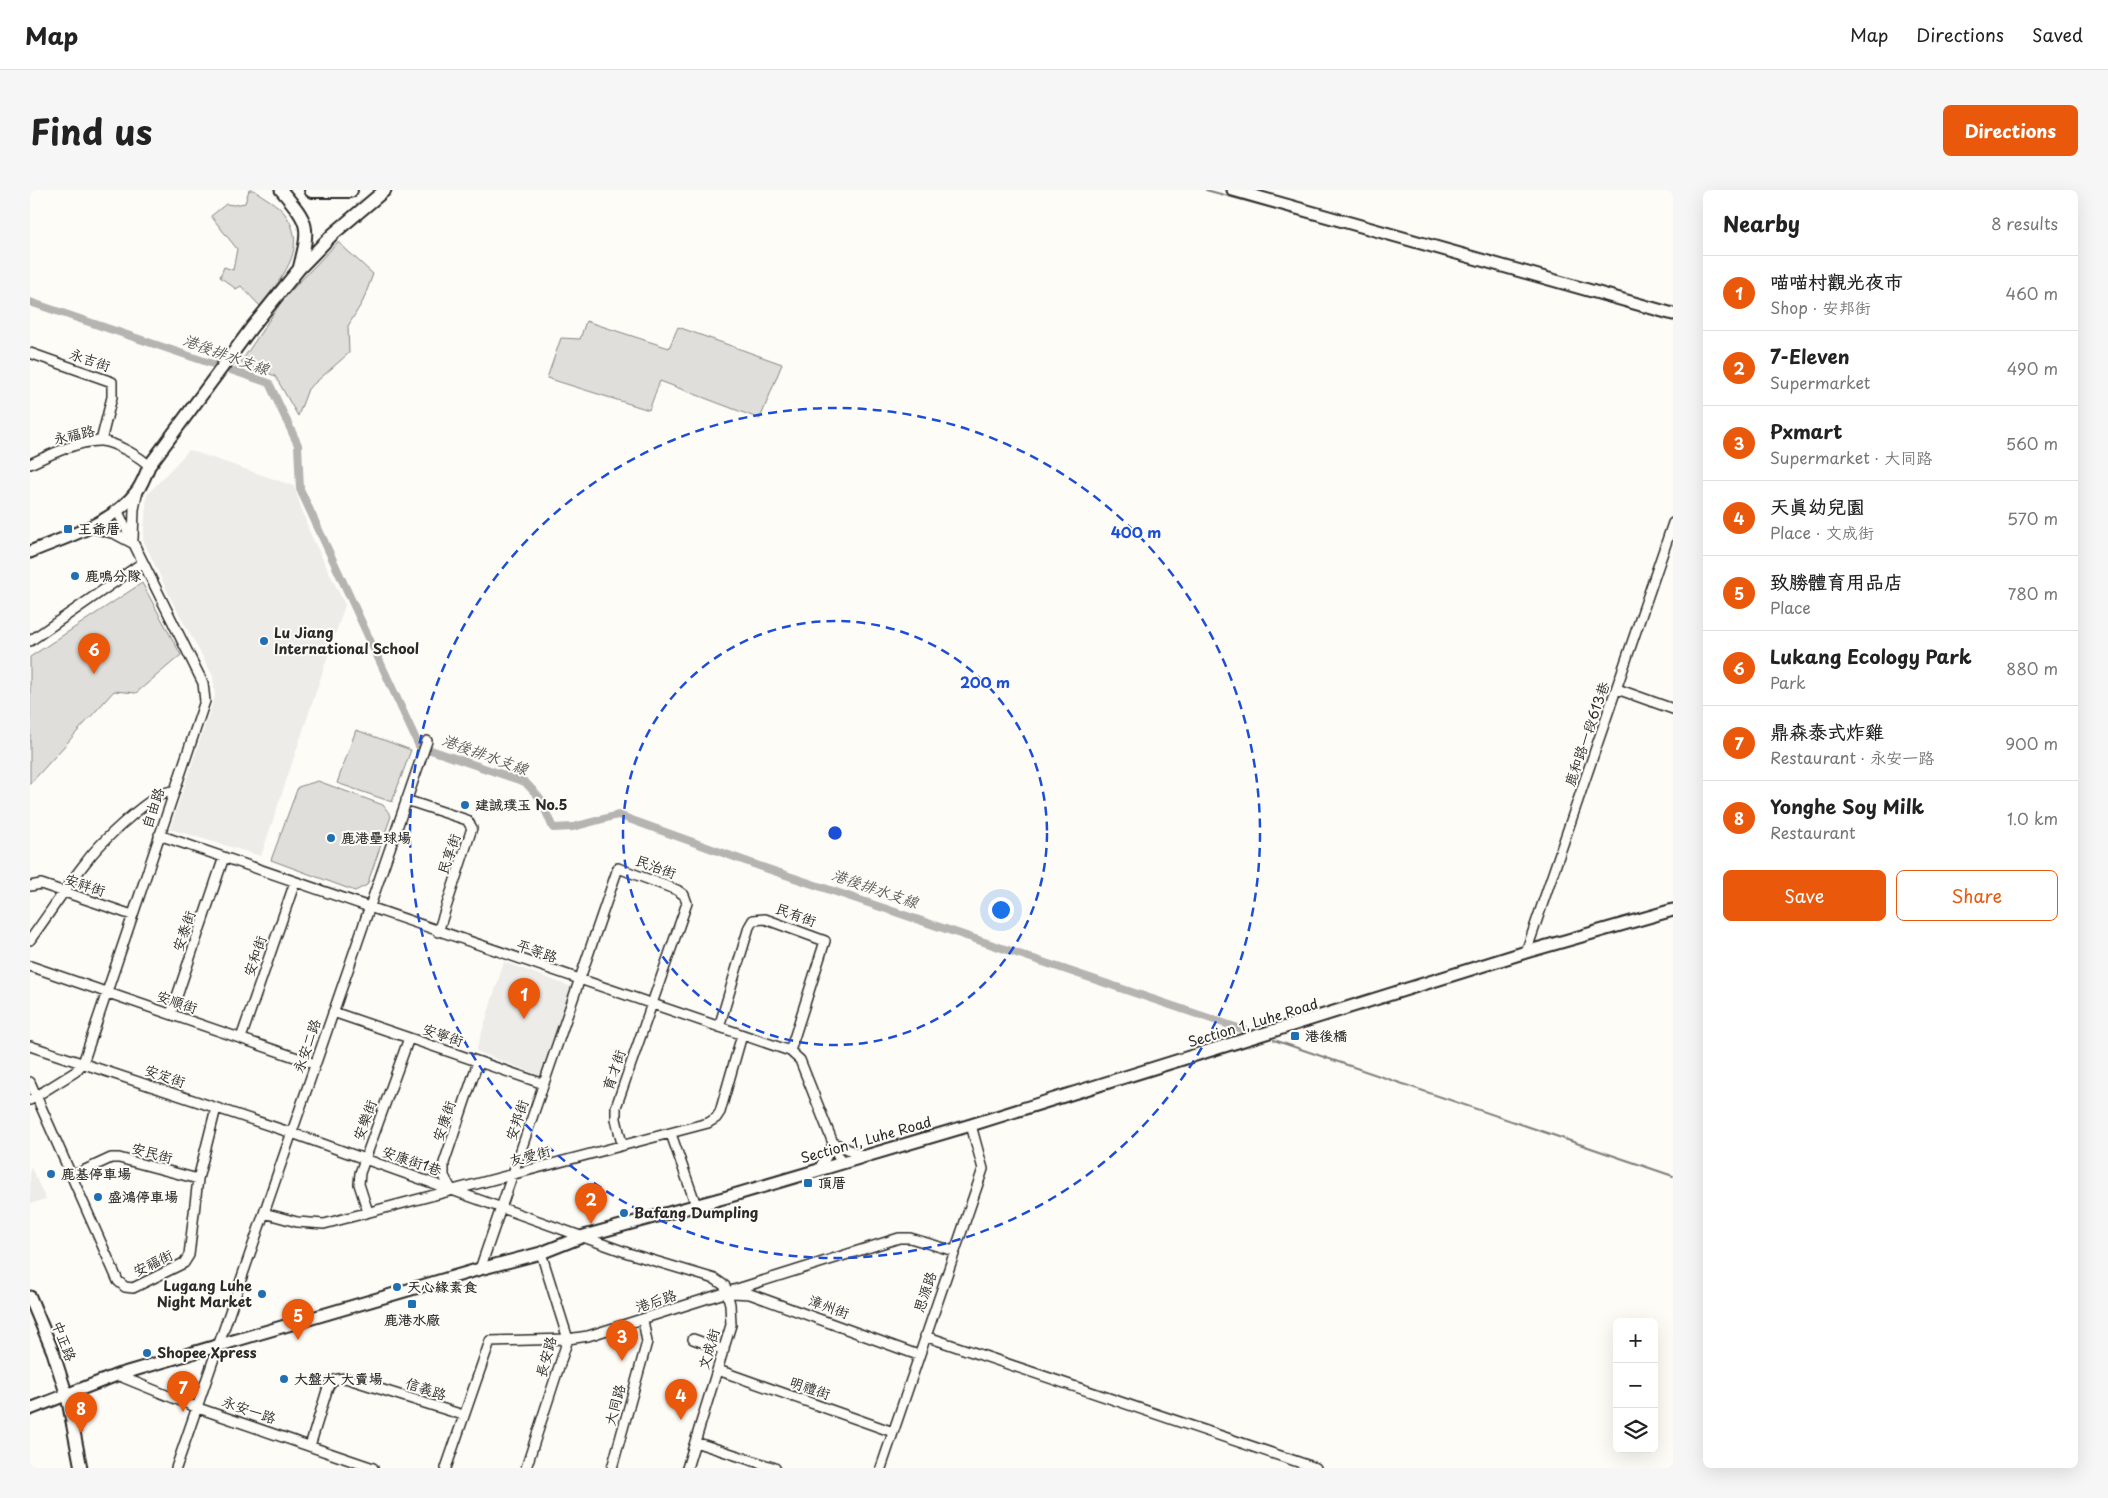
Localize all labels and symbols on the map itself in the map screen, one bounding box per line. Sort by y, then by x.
water label: 港後排水支線 [180,327,274,380]
street label: 永吉街 [67,343,113,376]
street label: 永福路 [51,420,97,449]
place label: 王爺厝 [78,518,120,539]
text: 400 m [1111,520,1161,543]
marker: 王爺厝 [62,523,74,535]
place label: 鹿鳴分隊 [85,565,141,586]
marker: 鹿鳴分隊 [69,570,81,582]
place label: Lu Jiang International School [274,622,419,659]
pin: 6 [78,633,110,674]
marker: Lu Jiang International School [258,635,270,647]
text: 200 m [960,670,1010,693]
street label: 鹿和路一段613巷 [1559,678,1615,789]
water label: 港後排水支線 [439,727,533,780]
street label: 自由路 [136,785,169,831]
place label: 建誠璞玉 No.5 [475,794,568,815]
marker: 建誠璞玉 No.5 [459,799,471,811]
centre of rings [826,824,844,842]
place label: 鹿港壘球場 [341,827,411,848]
street label: 民享街 [432,831,465,877]
marker: 鹿港壘球場 [325,832,337,844]
street label: 民治街 [633,849,679,884]
water label: 港後排水支線 [829,862,923,913]
street label: 安祥街 [62,868,108,901]
street label: 民有街 [773,897,819,932]
your location [988,897,1014,923]
street label: 安泰街 [167,908,200,954]
street label: 安和街 [238,933,271,979]
street label: 平等路 [514,934,560,967]
pin: 1 [508,978,540,1019]
street label: 安順街 [154,985,200,1018]
street label: Section 1, Luhe Road [1185,993,1321,1052]
street label: 永安二路 [287,1016,326,1076]
street label: 安寧街 [420,1018,466,1051]
place label: 港後橋 [1305,1025,1347,1046]
marker: 港後橋 [1289,1030,1301,1042]
street label: 育才街 [597,1047,630,1093]
street label: 安定街 [142,1059,188,1092]
street label: 安樂街 [347,1097,382,1143]
street label: 安邦街 [500,1097,533,1143]
street label: 安康街 [427,1098,460,1144]
street label: Section 1, Luhe Road [798,1111,934,1168]
street label: 安民街 [129,1137,175,1168]
street label: 安康街1巷 [379,1140,446,1181]
street label: 友愛街 [507,1140,553,1171]
place label: 鹿基停車場 [61,1163,131,1184]
marker: 鹿基停車場 [45,1168,57,1180]
place label: 頂厝 [818,1172,846,1193]
marker: 頂厝 [802,1177,814,1189]
pin: 2 [575,1183,607,1224]
place label: 盛鴻停車場 [108,1186,178,1207]
marker: 盛鴻停車場 [92,1191,104,1203]
place label: Bafang Dumpling [634,1202,758,1223]
marker: Bafang Dumpling [618,1207,630,1219]
street label: 安福街 [129,1244,176,1281]
street label: 思源路 [908,1269,941,1315]
place label: Lugang Luhe Night Market [157,1275,252,1312]
place label: 天心緣素食 [407,1276,477,1297]
marker: 天心緣素食 [391,1281,403,1293]
street label: 港后路 [633,1284,679,1317]
marker: Lugang Luhe Night Market [256,1288,268,1300]
street label: 漳州街 [806,1289,852,1324]
marker: 鹿港水廠 [406,1298,418,1310]
pin: 5 [282,1299,314,1340]
place label: 鹿港水廠 [384,1309,440,1330]
street label: 中正路 [47,1317,82,1364]
pin: 3 [606,1320,638,1361]
street label: 文成街 [693,1326,724,1372]
street label: 長安路 [530,1334,561,1380]
place label: Shopee Xpress [157,1342,257,1363]
marker: Shopee Xpress [141,1347,153,1359]
place label: 大盤大 大賣場 [294,1368,383,1389]
pin: 7 [167,1371,199,1412]
street label: 明禮街 [787,1371,833,1404]
street label: 信義路 [403,1372,449,1405]
marker: 大盤大 大賣場 [278,1373,290,1385]
pin: 4 [665,1379,697,1420]
street label: 大同路 [599,1382,630,1428]
street label: 永安一路 [219,1390,279,1429]
pin: 8 [65,1392,97,1433]

